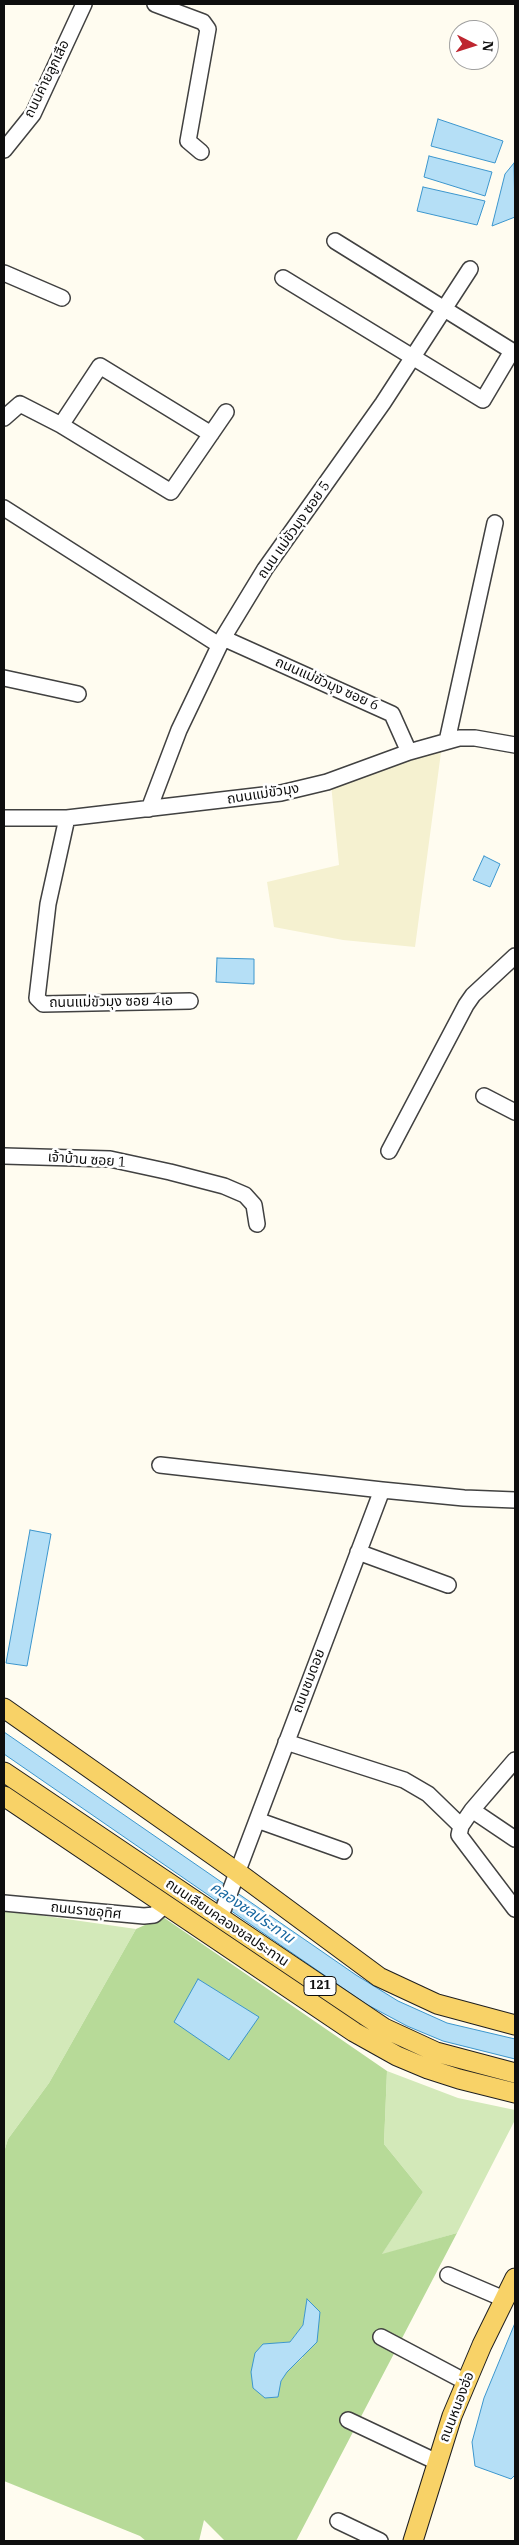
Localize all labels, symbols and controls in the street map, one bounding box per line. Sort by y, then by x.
north arrow [449,20,499,70]
street label: ถนนค่ายลูกเสือ [21,37,73,121]
text: N [478,40,497,53]
street label: ถนน แม่ขัวมุง ซอย 5 [254,478,334,582]
street label: ถนนแม่ขัวมุง ซอย 6 [273,654,381,714]
street label: ถนนแม่ขัวมุง [226,780,300,808]
street label: ถนนแม่ขัวมุง ซอย 4เอ [49,993,173,1011]
street label: เจ้าบ้าน ซอย 1 [47,1149,127,1171]
street label: ถนนชมดอย [289,1647,329,1715]
street label: ถนนเลียบคลองชลประทาน [162,1875,292,1971]
water label: คลองชลประทาน [207,1878,297,1948]
street label: ถนนราชอุทิศ [50,1899,122,1923]
road number: 121 [304,1976,336,1995]
street label: ถนนหนองฮ่อ [436,2370,478,2444]

